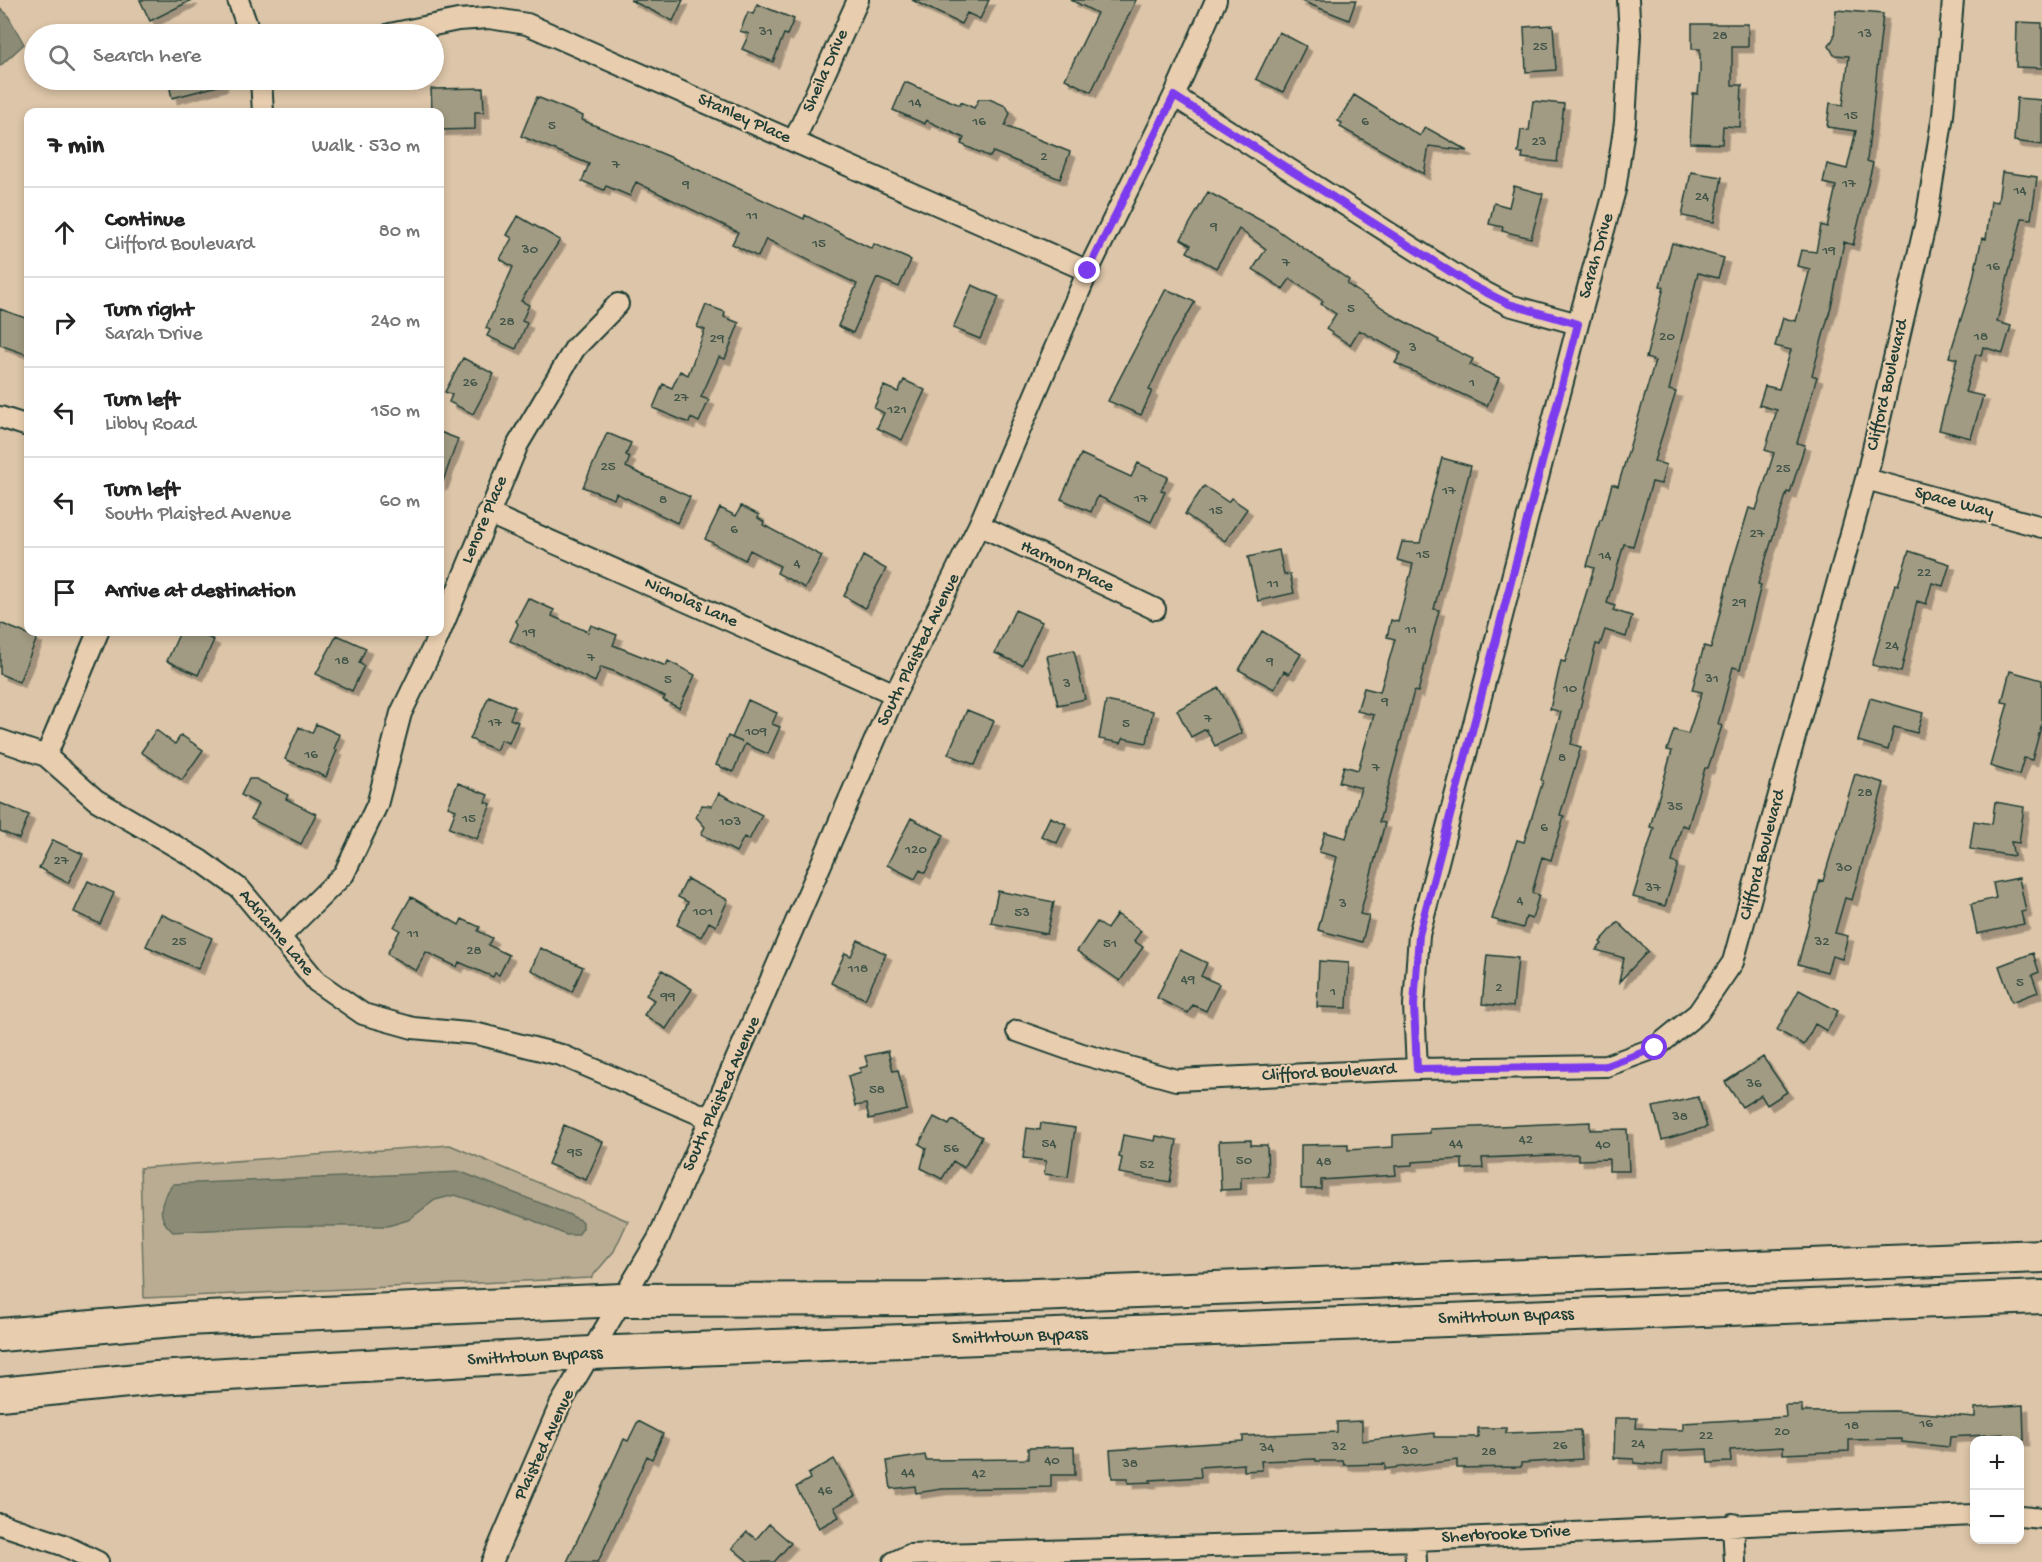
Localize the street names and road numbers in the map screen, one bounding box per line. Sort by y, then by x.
street label: Sheila Drive [798,26,854,116]
street label: Stanley Place [694,89,795,149]
street label: Sarah Drive [1575,210,1619,301]
street label: Clifford Boulevard [1863,316,1914,453]
street label: Lenore Place [457,472,513,567]
street label: Space Way [1912,482,1996,524]
street label: Harmon Place [1017,536,1118,598]
street label: South Plaisted Avenue [873,570,965,730]
street label: Nicholas Lane [641,573,742,633]
street label: Clifford Boulevard [1735,786,1791,923]
street label: Adrianne Lane [234,885,319,981]
street label: South Plaisted Avenue [678,1013,766,1175]
street label: Clifford Boulevard [1261,1059,1398,1087]
street label: Smithtown Bypass [1438,1304,1576,1330]
street label: Smithtown Bypass [952,1324,1090,1350]
street label: Smithtown Bypass [467,1343,605,1371]
street label: Plaisted Avenue [510,1386,580,1505]
street label: Sherbrooke Drive [1441,1521,1572,1549]

